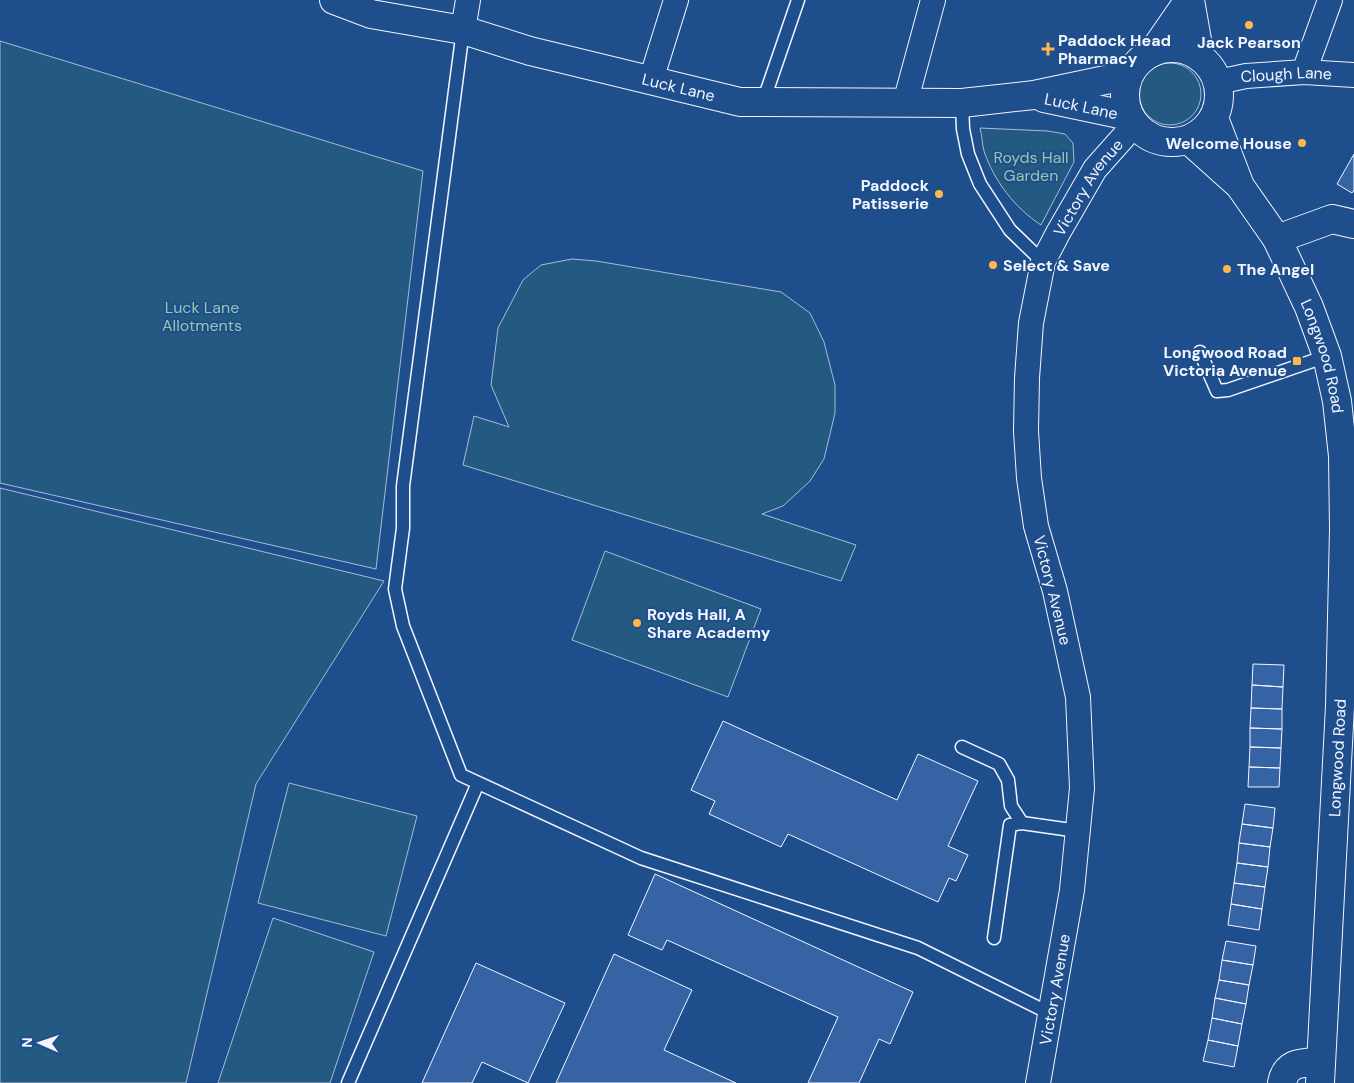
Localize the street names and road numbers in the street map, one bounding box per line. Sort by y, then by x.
street label: Clough Lane [1240,62,1333,87]
street label: Luck Lane [640,69,717,107]
street label: Luck Lane [1042,88,1120,124]
street label: Victory Avenue [1049,135,1128,240]
street label: Longwood Road [1296,296,1348,414]
street label: Victory Avenue [1029,533,1076,647]
street label: Longwood Road [1324,698,1351,818]
street label: Victory Avenue [1035,932,1075,1047]

